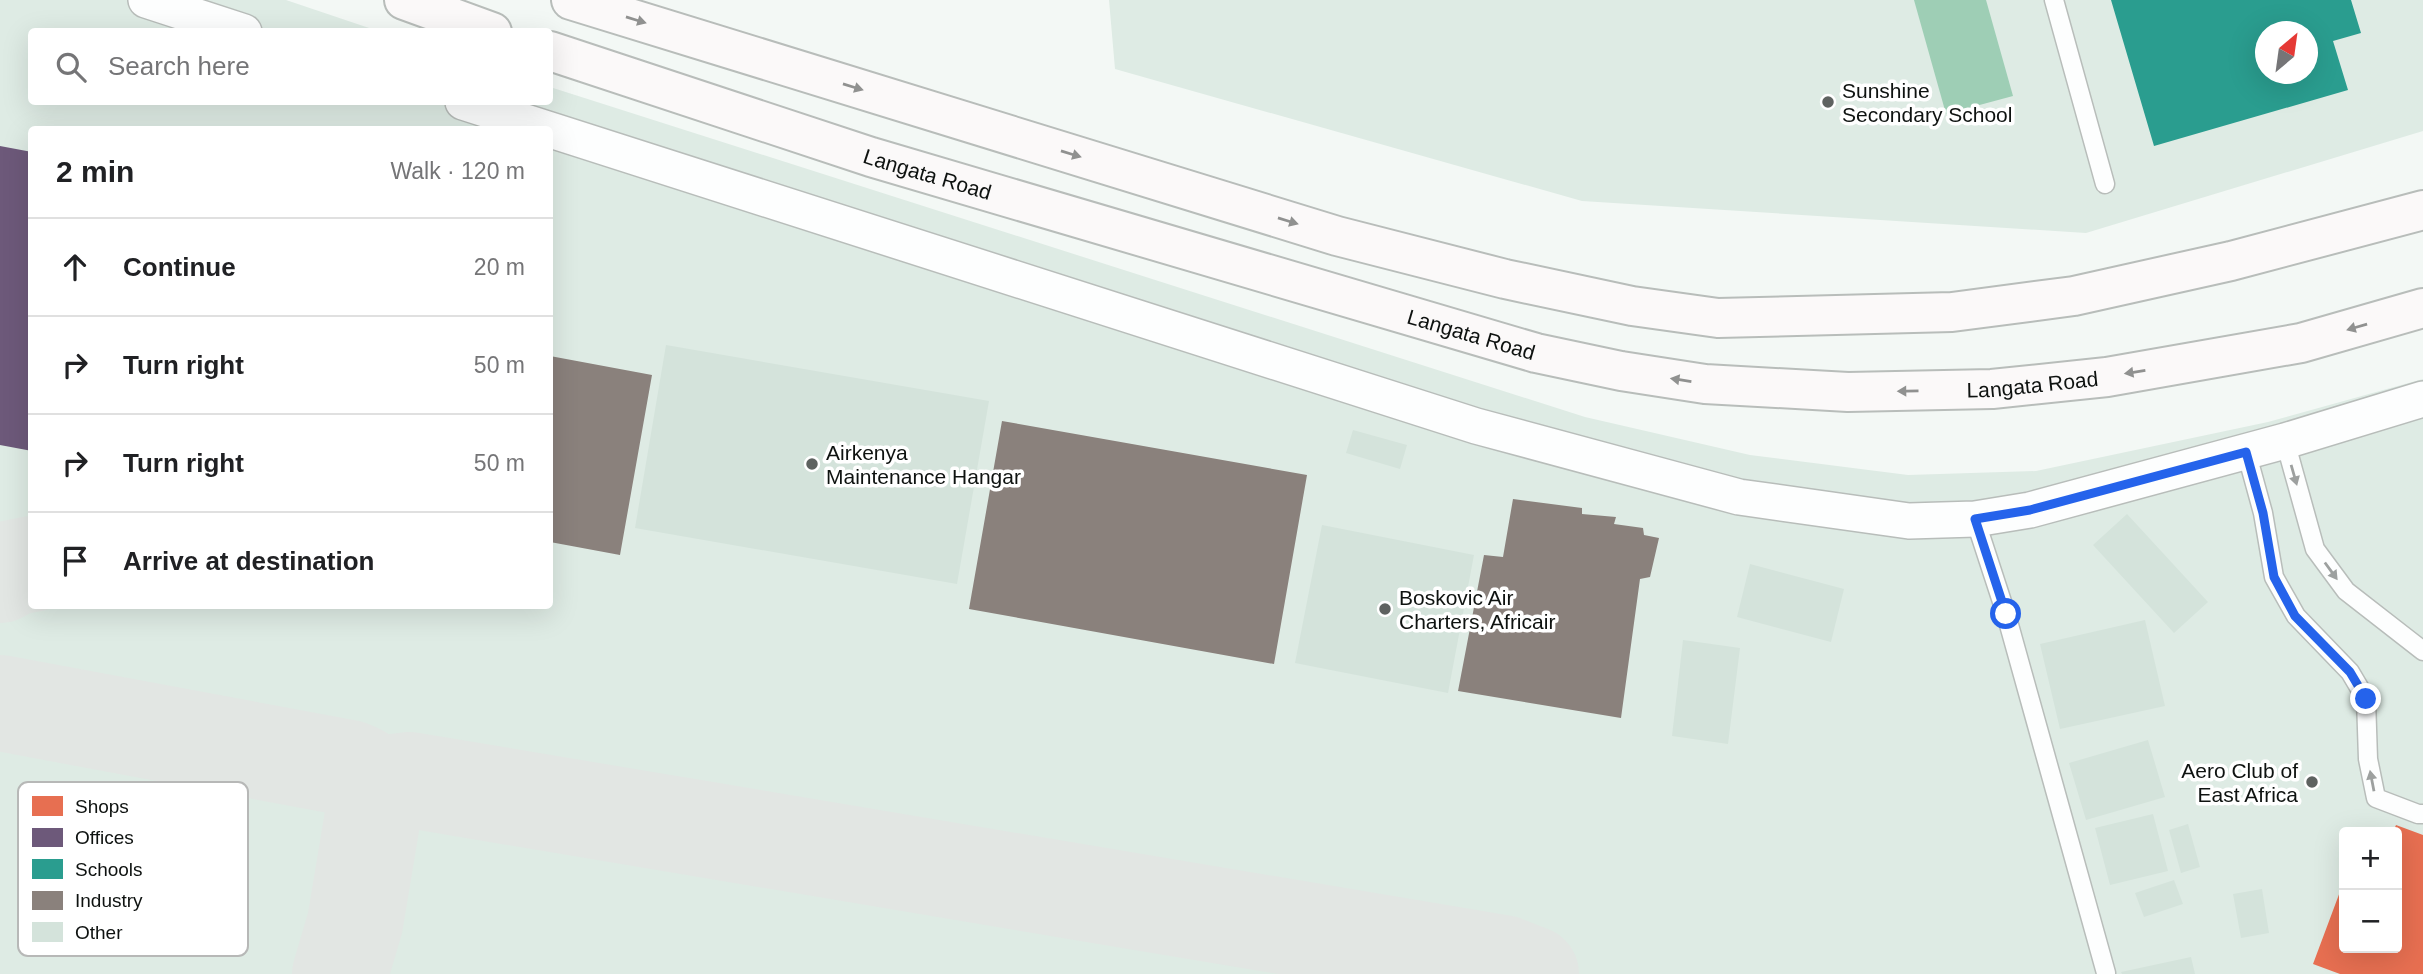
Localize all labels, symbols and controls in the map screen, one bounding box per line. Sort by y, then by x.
one-way arrow [625,15,646,26]
north arrow [2255,21,2318,84]
search box [28,28,553,105]
icon: search [52,48,90,86]
text: Search here [108,51,250,81]
place label: Sunshine Secondary School [1842,79,2012,126]
one-way arrow [843,82,864,93]
marker: Sunshine Secondary School [1820,94,1836,110]
street label: Langata Road [861,144,994,203]
one-way arrow [1060,149,1081,159]
text: 2 min [56,155,134,188]
text: Walk · 120 m [390,158,525,184]
one-way arrow [1278,216,1299,226]
icon: ahead [56,248,94,286]
text: Continue [123,252,236,282]
text: 20 m [474,254,525,280]
street label: Langata Road [1405,304,1538,364]
one-way arrow [2346,322,2368,333]
icon: right [56,346,94,384]
text: Turn right [123,350,244,380]
text: 50 m [474,352,525,378]
street label: Langata Road [1966,367,2099,401]
one-way arrow [2124,367,2146,378]
one-way arrow [1670,374,1692,385]
one-way arrow [1897,385,1919,397]
place label: Airkenya Maintenance Hangar [826,441,1021,488]
icon: right [56,444,94,482]
text: Turn right [123,448,244,478]
text: 50 m [474,450,525,476]
marker: Airkenya Maintenance Hangar [804,456,820,472]
one-way arrow [2290,465,2300,486]
icon: arrive [56,542,94,580]
text: Arrive at destination [123,546,374,576]
one-way arrow [2324,562,2338,580]
place label: Boskovic Air Charters, Africair [1399,586,1555,633]
route start [1990,598,2021,629]
marker: Boskovic Air Charters, Africair [1377,601,1393,617]
route end [2350,683,2381,714]
place label: Aero Club of East Africa [2181,759,2298,806]
one-way arrow [2367,770,2378,792]
marker: Aero Club of East Africa [2304,774,2320,790]
legend [18,782,248,956]
text: Shops [75,796,129,817]
text: Offices [75,827,134,848]
map controls [2339,827,2402,953]
button: + [2339,827,2402,890]
text: Schools [75,859,143,880]
text: Industry [75,890,143,911]
button: − [2339,890,2402,953]
text: Other [75,922,123,943]

